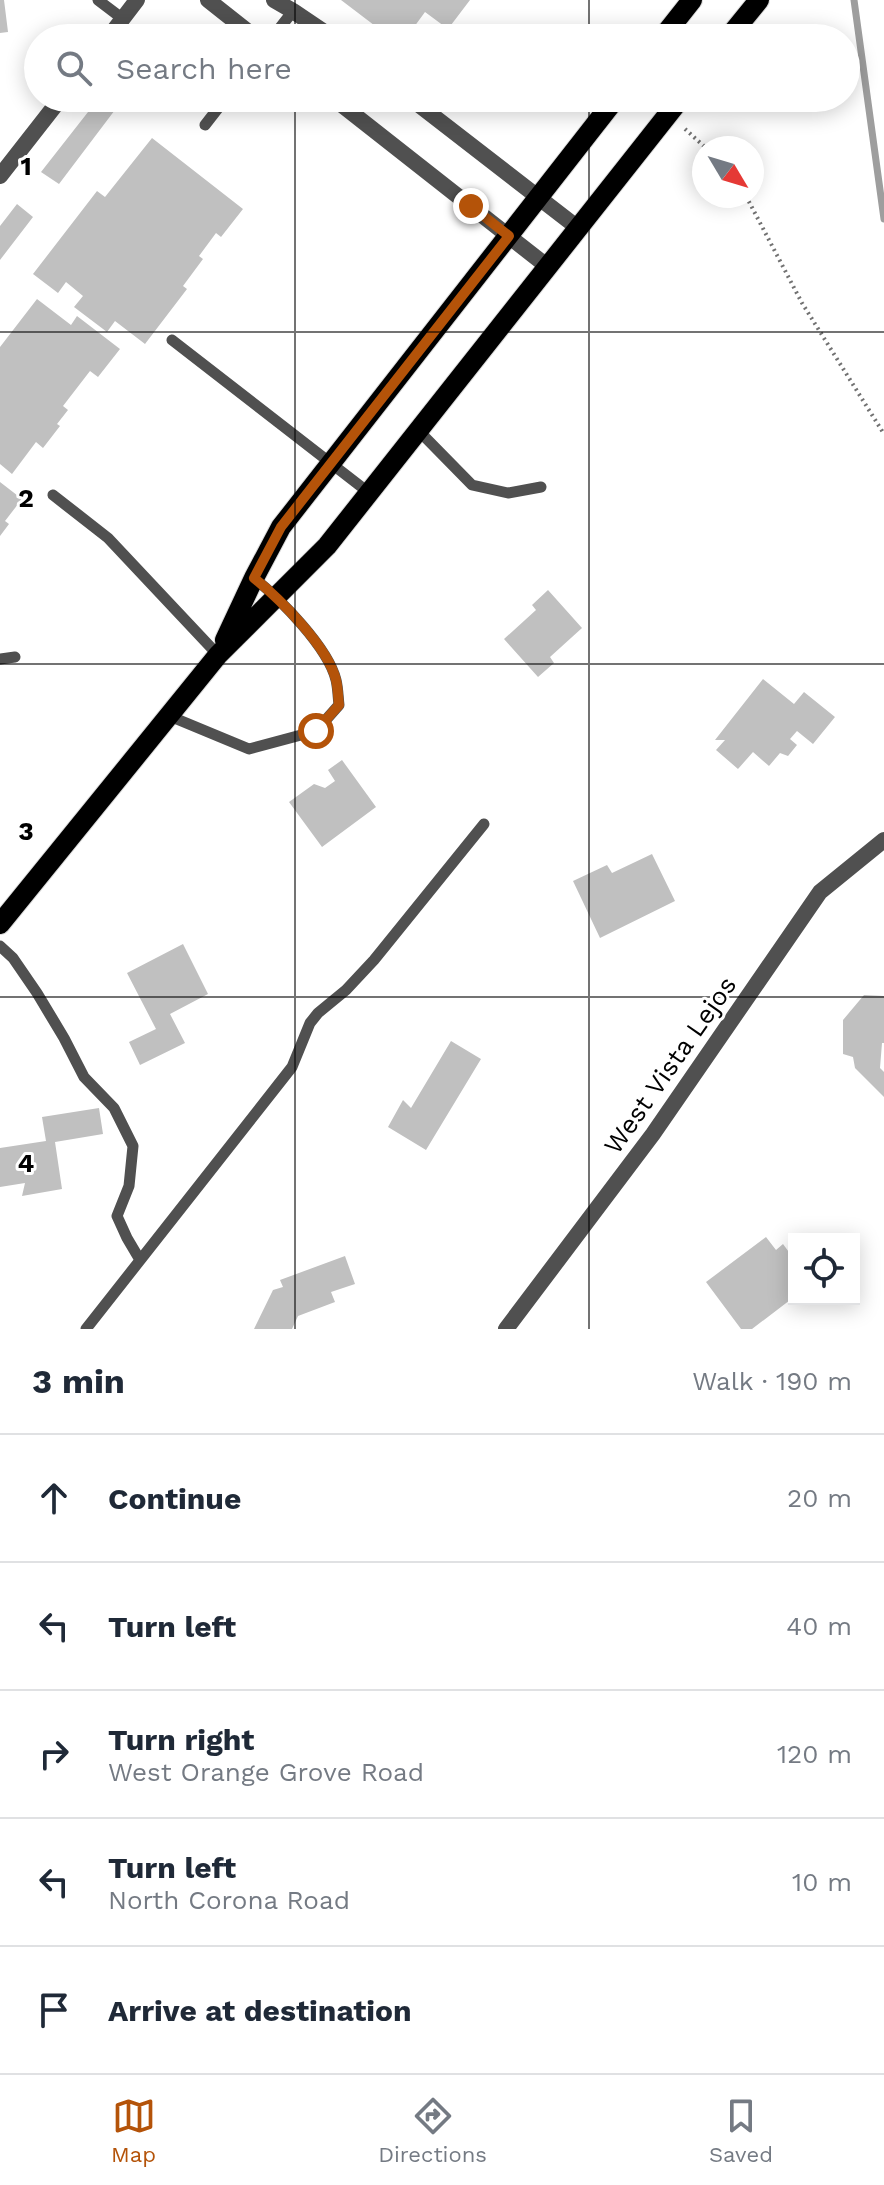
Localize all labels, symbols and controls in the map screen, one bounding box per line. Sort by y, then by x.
search box [24,24,860,112]
icon: search [52,46,96,90]
text: Search here [116,51,292,86]
north arrow [692,136,764,208]
text: 1 [20,151,32,181]
route end [453,188,489,224]
text: 2 [18,483,34,513]
route start [298,713,334,749]
text: 3 [18,816,34,846]
street label: West Vista Lejos [598,971,742,1159]
text: 4 [18,1148,35,1178]
map controls [788,1233,860,1305]
button: locate [788,1233,860,1305]
text: 3 min [32,1361,125,1401]
text: Walk · 190 m [692,1366,852,1396]
icon: ahead [32,1476,76,1520]
text: Continue [108,1481,241,1516]
text: 20 m [787,1483,852,1513]
icon: left [32,1604,76,1648]
text: Turn left [108,1609,236,1644]
text: 40 m [786,1611,852,1641]
text: Turn right [108,1722,254,1757]
icon: right [32,1732,76,1776]
text: 120 m [777,1739,852,1769]
text: West Orange Grove Road [108,1757,424,1787]
text: Turn left [108,1850,236,1885]
icon: left [32,1860,76,1904]
text: 10 m [792,1867,852,1897]
text: North Corona Road [108,1885,350,1915]
icon: arrive [32,1988,76,2032]
text: Arrive at destination [108,1993,412,2028]
tab: Map [111,2094,156,2167]
tab: Directions [378,2094,487,2167]
tab: Saved [709,2094,773,2167]

